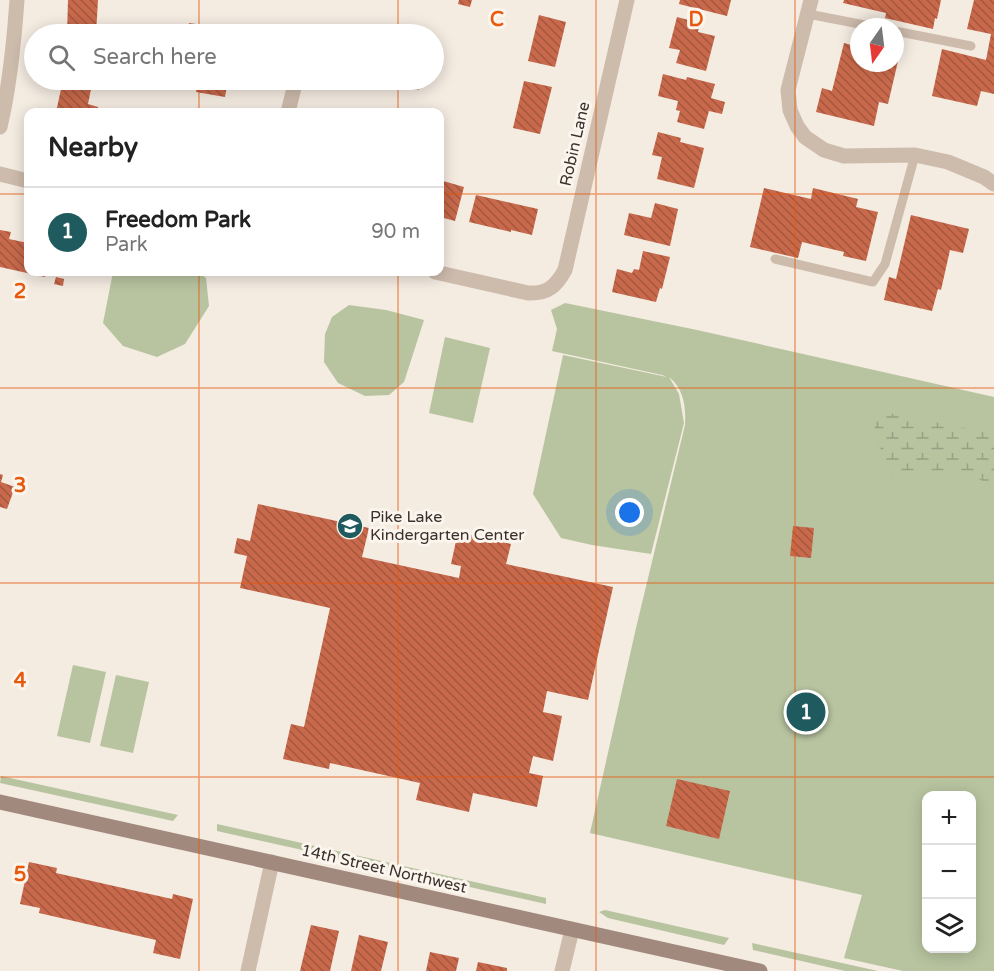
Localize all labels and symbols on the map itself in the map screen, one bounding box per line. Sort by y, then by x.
text: C [490,8,504,32]
text: D [688,8,704,32]
north arrow [850,18,904,72]
street label: Robin Lane [556,100,594,188]
text: 2 [14,280,26,304]
text: 3 [14,474,26,498]
your location [615,498,644,527]
place label: Pike Lake Kindergarten Center [370,507,525,545]
school or university icon: Pike Lake Kindergarten Center [335,511,365,541]
text: 4 [14,669,27,693]
pin: 1 [786,690,826,734]
street label: 14th Street Northwest [299,840,469,898]
text: 5 [14,863,26,887]

